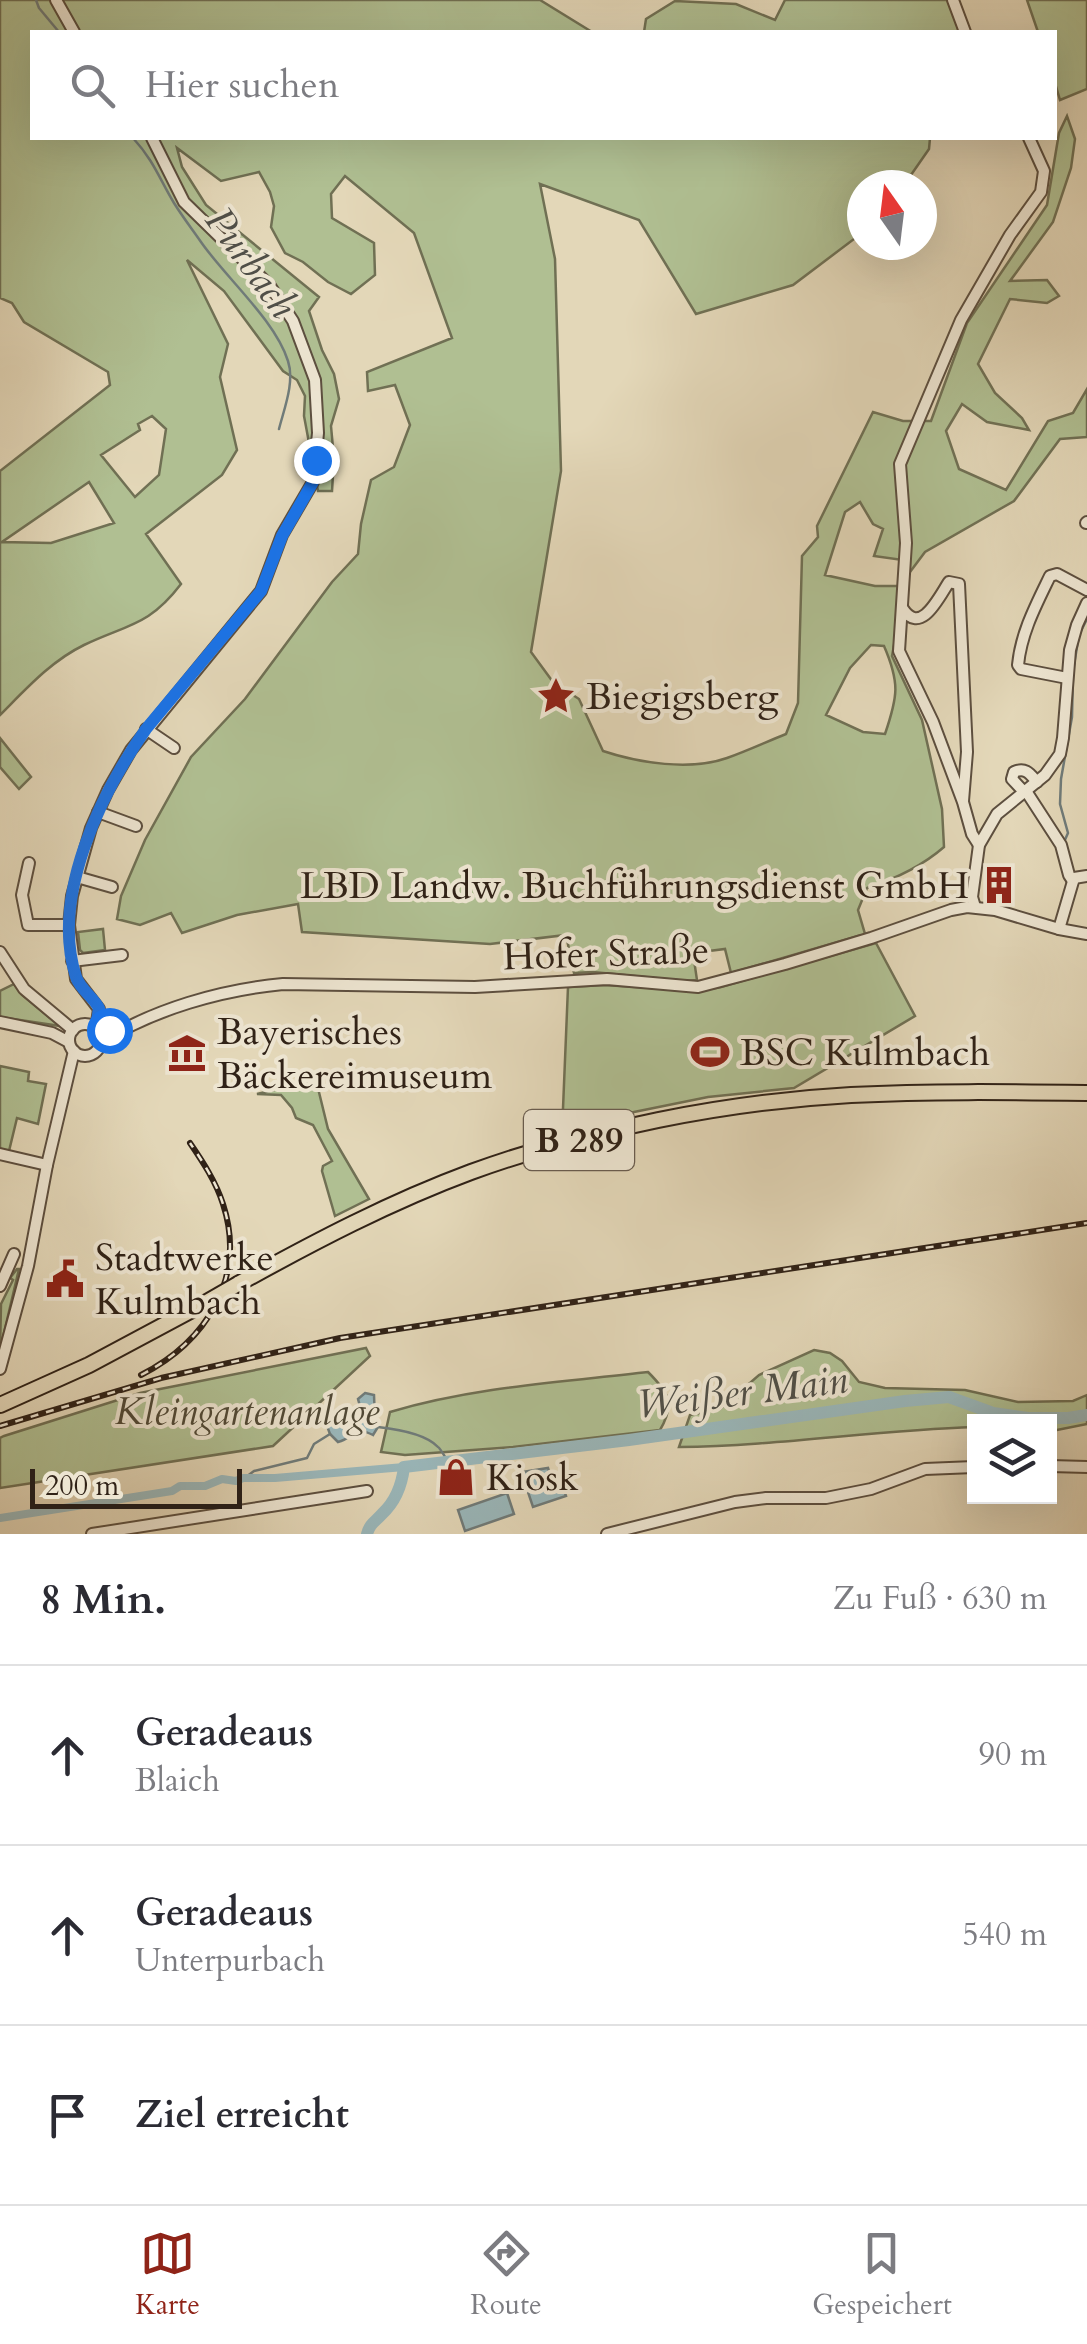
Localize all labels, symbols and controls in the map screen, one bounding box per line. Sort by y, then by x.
search box [30,30,1057,140]
icon: search [65,58,120,113]
text: Hier suchen [145,59,339,111]
north arrow [847,170,937,260]
water label: Purbach [192,196,310,330]
route end [294,438,340,484]
place label: Biegigsberg [586,671,779,723]
place icon: Biegigsberg [535,675,577,717]
place label: LBD Landw. Buchführungsdienst GmbH [300,860,969,912]
building icon: LBD Landw. Buchführungsdienst GmbH [978,864,1020,906]
street label: Hofer Straße [502,924,710,984]
place label: Bayerisches Bäckereimuseum [217,1006,493,1102]
route start [87,1008,133,1054]
place label: BSC Kulmbach [740,1027,990,1079]
sports icon: BSC Kulmbach [689,1031,731,1073]
museum icon: Bayerisches Bäckereimuseum [166,1032,208,1074]
road number: B 289 [524,1110,634,1170]
place label: Stadtwerke Kulmbach [95,1232,274,1328]
public building icon: Stadtwerke Kulmbach [44,1258,86,1300]
water label: Weißer Main [634,1352,851,1433]
park label: Kleingartenanlage [115,1386,380,1438]
map controls [967,1414,1057,1504]
button: layers [967,1414,1057,1504]
place label: Kiosk [486,1452,579,1504]
shop icon: Kiosk [435,1456,477,1498]
scale bar [30,1464,242,1508]
text: 200 m [45,1467,119,1505]
text: 8 Min. [40,1571,166,1628]
text: Zu Fuß · 630 m [833,1577,1047,1621]
text: Geradeaus [135,1707,313,1759]
icon: ahead [40,1728,95,1783]
text: 90 m [979,1733,1047,1777]
text: Blaich [135,1759,220,1803]
text: Geradeaus [135,1887,313,1939]
icon: ahead [40,1908,95,1963]
text: 540 m [962,1913,1047,1957]
text: Unterpurbach [135,1939,325,1983]
icon: arrive [40,2088,95,2143]
text: Ziel erreicht [135,2089,349,2141]
tab: Karte [135,2226,200,2324]
tab: Route [470,2226,542,2324]
tab: Gespeichert [812,2226,952,2324]

